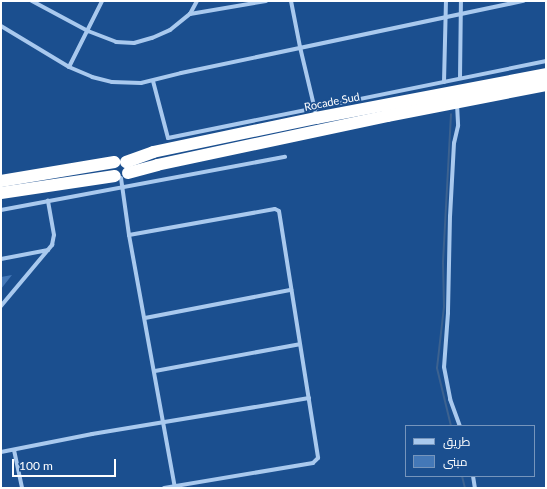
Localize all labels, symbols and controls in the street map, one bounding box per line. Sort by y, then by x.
street label: Rocade Sud [303,90,361,114]
legend [405,425,535,477]
text: طريق [443,434,470,449]
scale bar [14,451,118,477]
text: مبنى [443,454,468,469]
text: 100 m [19,458,53,473]

